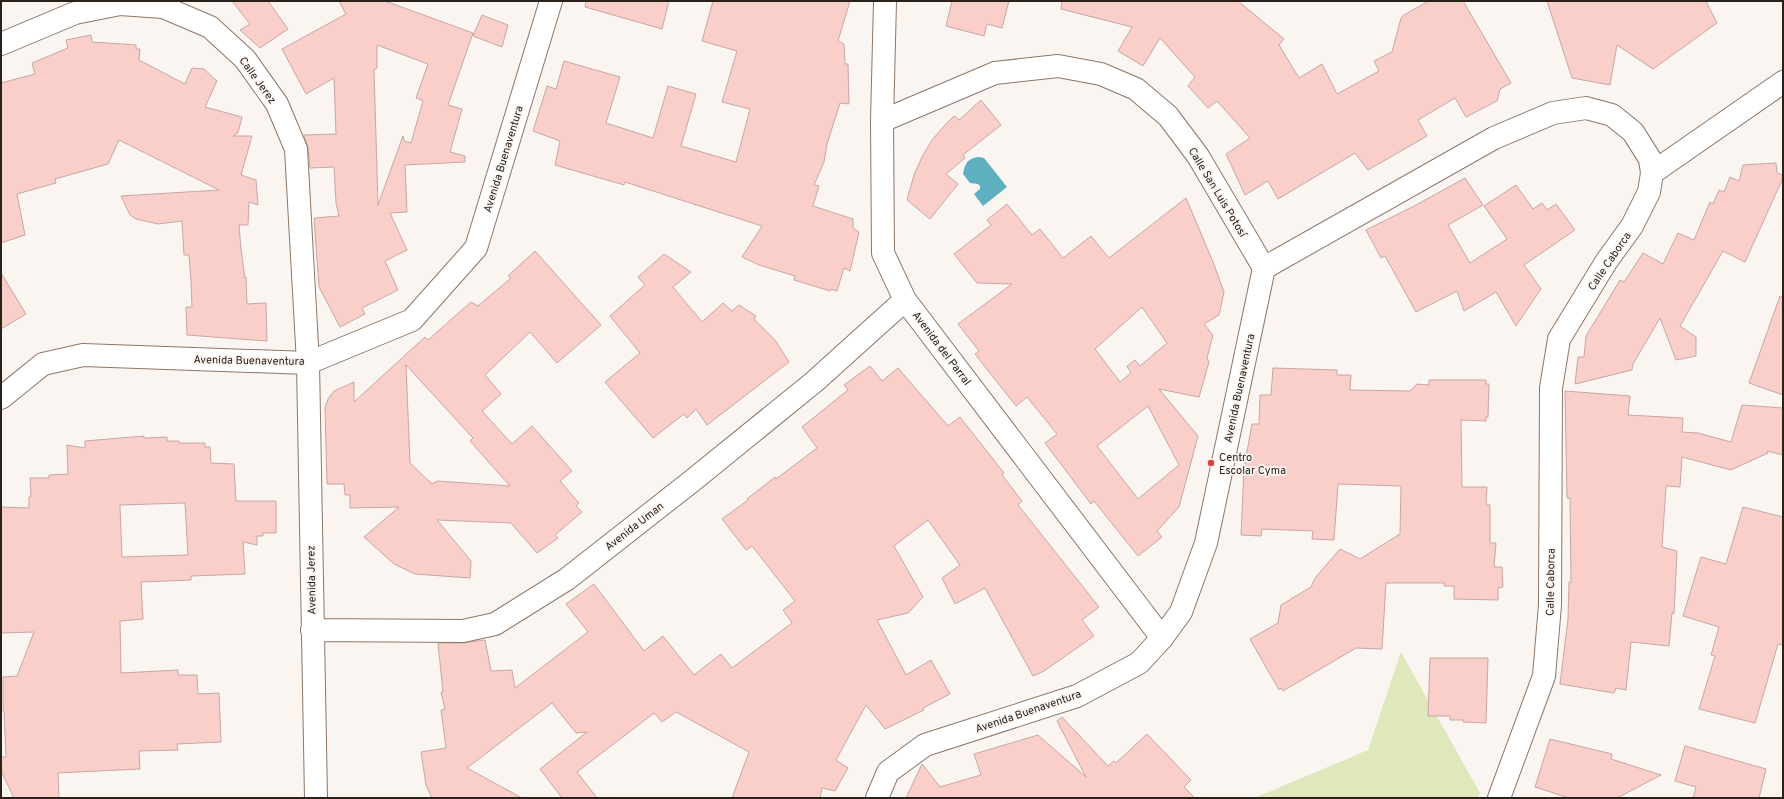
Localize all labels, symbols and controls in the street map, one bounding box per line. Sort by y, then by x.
street label: Calle Jerez [235,54,279,107]
street label: Avenida Buenaventura [481,104,527,214]
street label: Calle San Luis Potosí [1185,145,1250,241]
street label: Calle Caborca [1585,229,1635,294]
street label: Avenida del Parral [909,309,974,388]
street label: Avenida Buenaventura [1222,332,1258,444]
street label: Avenida Buenaventura [193,353,305,369]
place label: Centro Escolar Cyma [1219,451,1286,478]
marker: Centro Escolar Cyma [1206,458,1216,468]
street label: Avenida Uman [602,499,667,554]
street label: Avenida Jerez [304,545,320,615]
street label: Calle Caborca [1543,548,1559,616]
street label: Avenida Buenaventura [974,687,1083,737]

